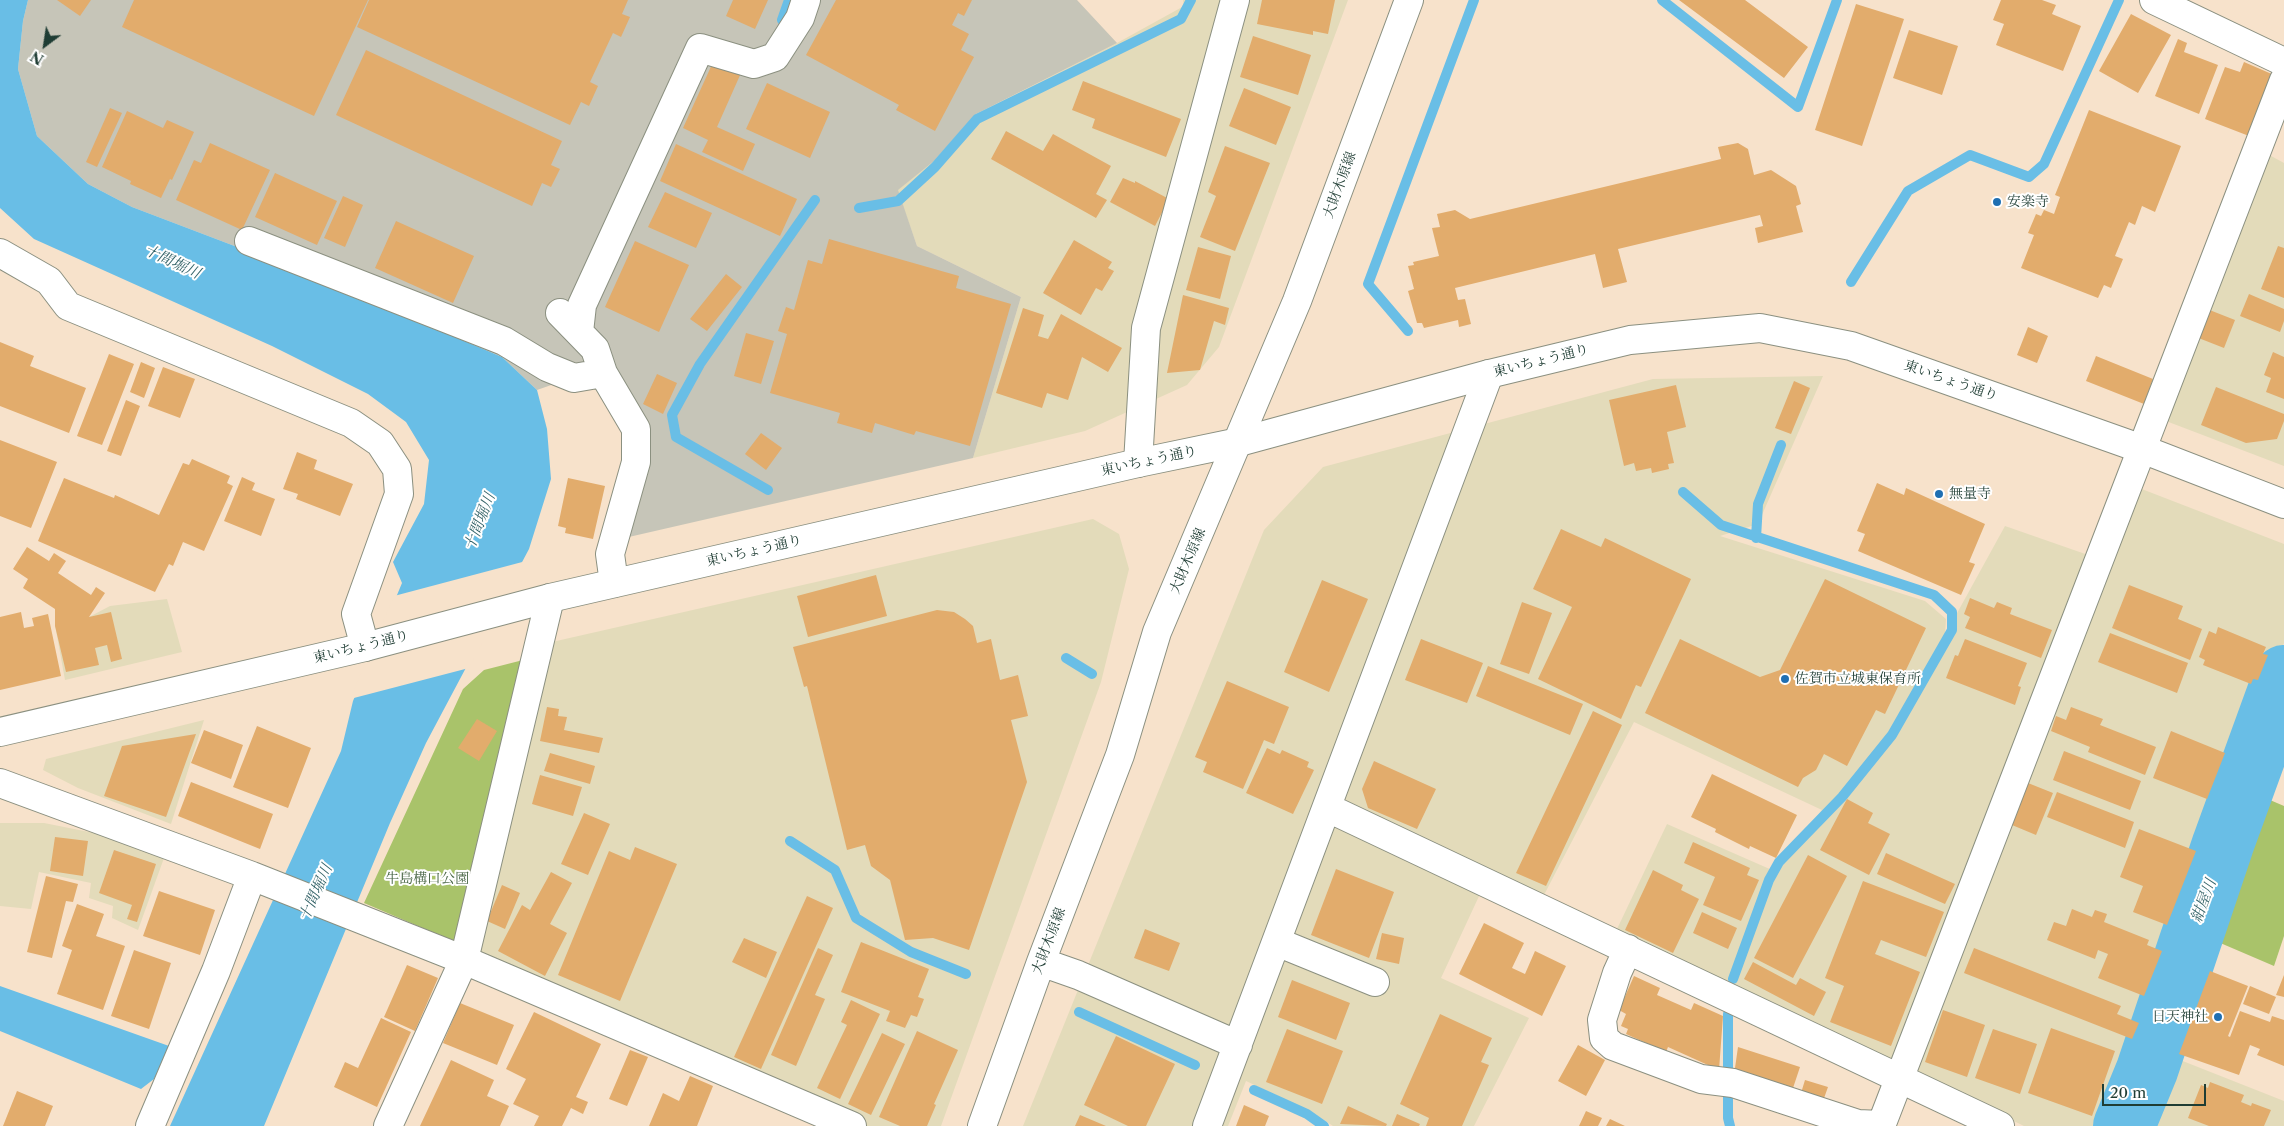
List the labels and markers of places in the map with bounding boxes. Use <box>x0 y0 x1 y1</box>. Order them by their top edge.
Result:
place label: 安楽寺 <box>2007 194 2049 210</box>
marker: 安楽寺 <box>1991 196 2003 208</box>
place label: 無量寺 <box>1949 486 1991 502</box>
marker: 無量寺 <box>1933 488 1945 500</box>
place label: 佐賀市立城東保育所 <box>1795 671 1921 687</box>
marker: 佐賀市立城東保育所 <box>1779 673 1791 685</box>
place label: 日天神社 <box>2152 1009 2208 1025</box>
marker: 日天神社 <box>2212 1011 2224 1023</box>

